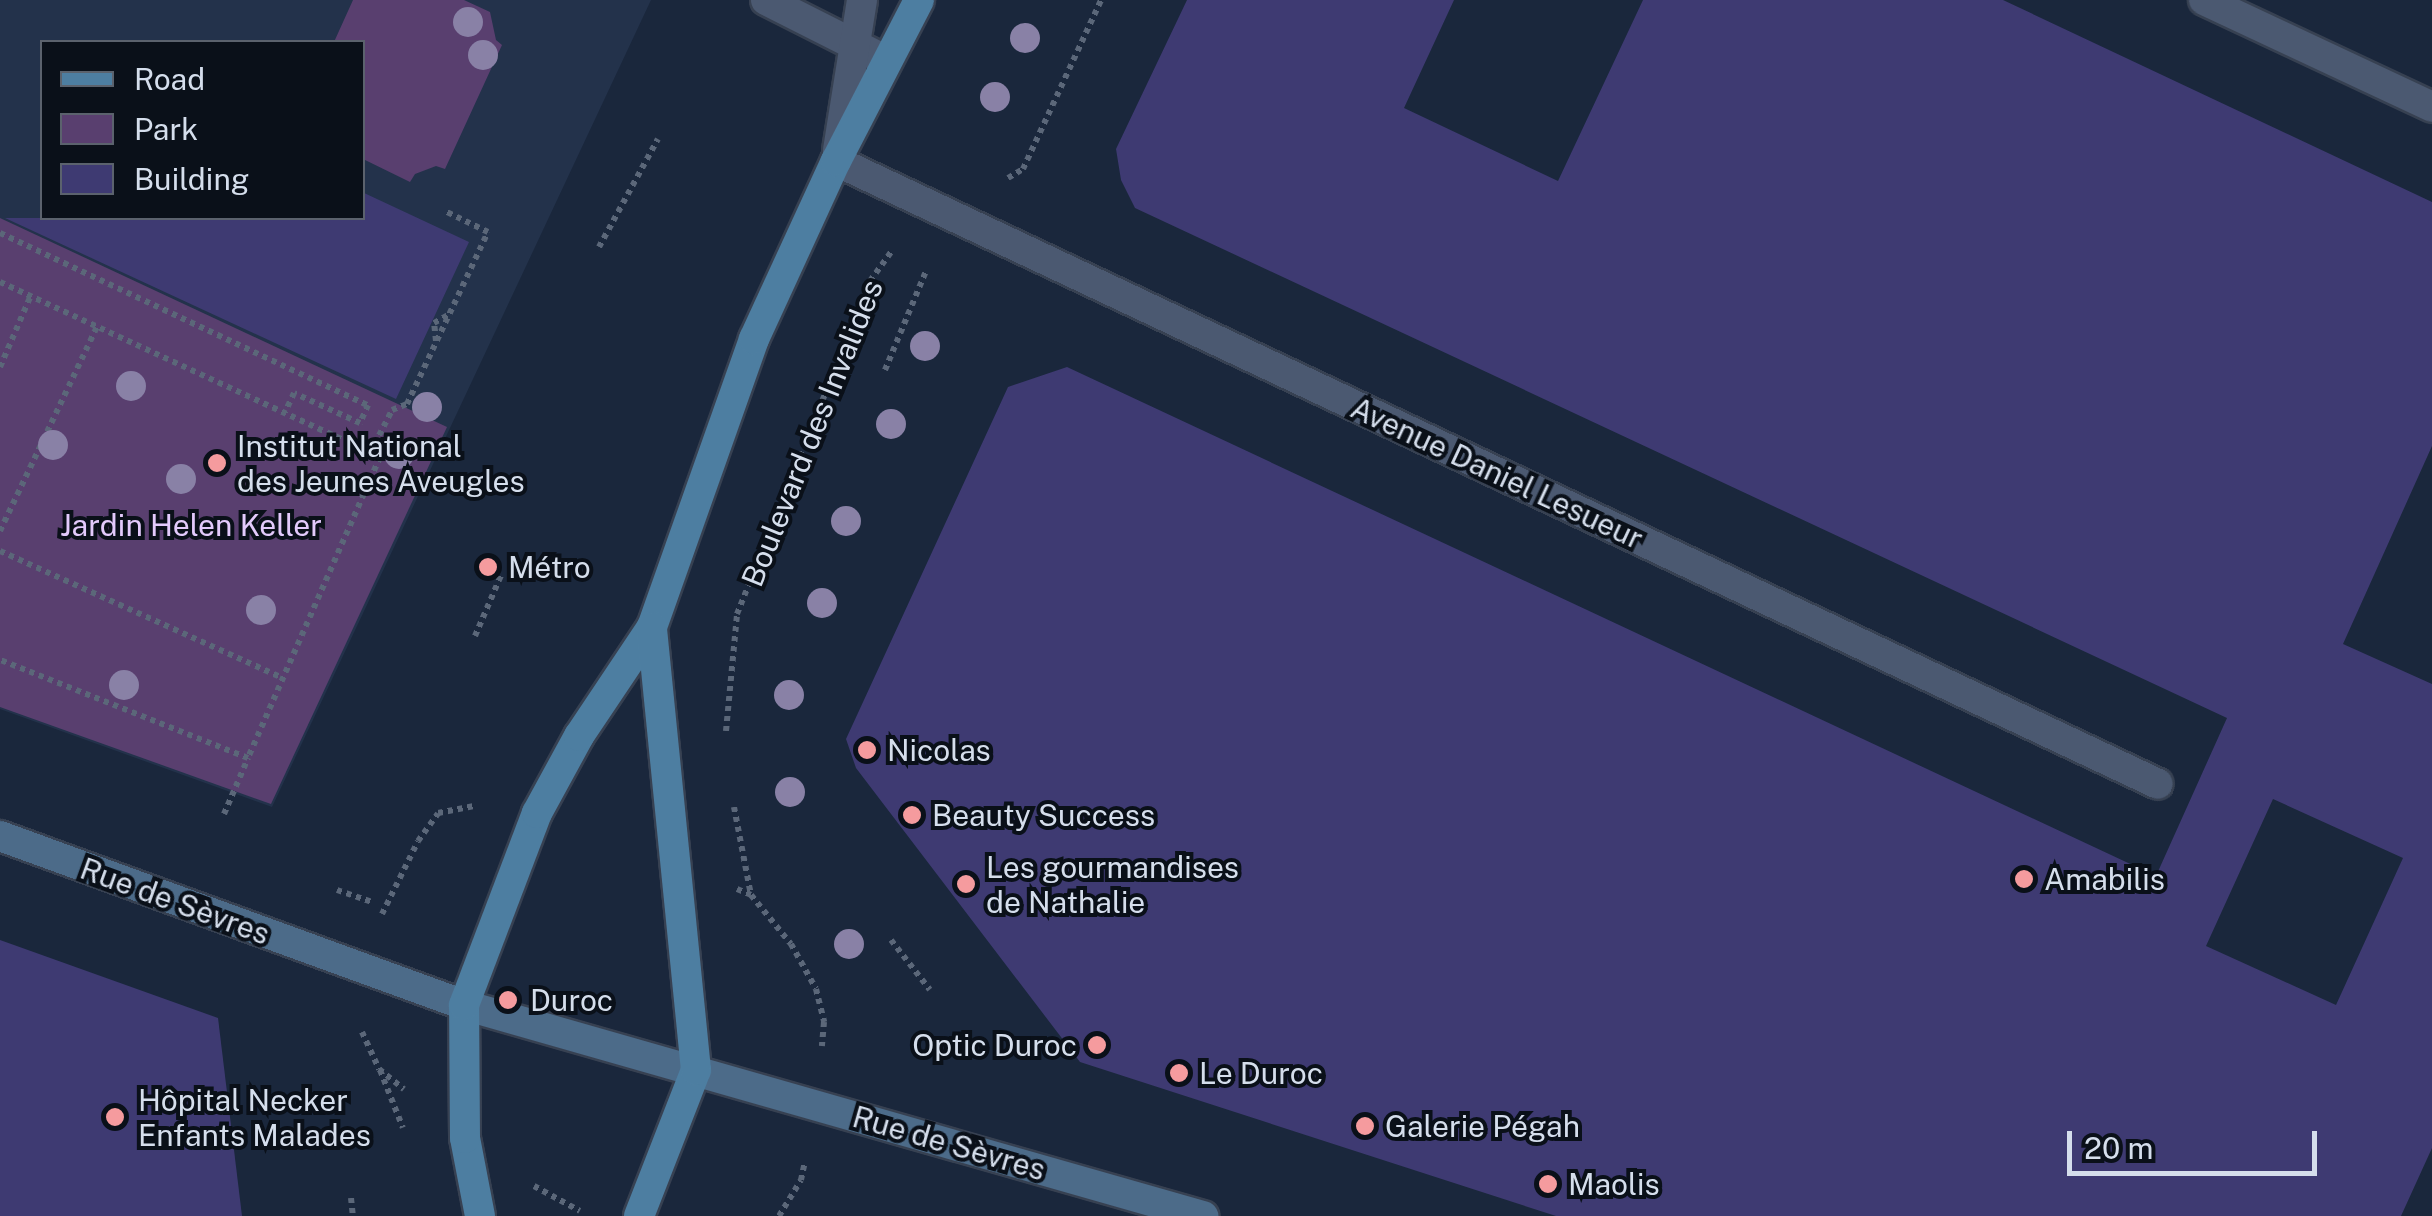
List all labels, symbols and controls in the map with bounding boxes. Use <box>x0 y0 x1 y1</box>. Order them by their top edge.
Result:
legend <box>40 40 365 220</box>
text: Road <box>134 61 205 97</box>
text: Park <box>134 111 198 147</box>
text: Building <box>134 161 249 197</box>
street label: Boulevard des Invalides <box>734 274 890 592</box>
street label: Avenue Daniel Lesueur <box>1345 389 1649 557</box>
place label: Institut National des Jeunes Aveugles <box>237 428 525 498</box>
marker: Institut National des Jeunes Aveugles <box>206 452 228 474</box>
park label: Jardin Helen Keller <box>60 507 322 543</box>
place label: Métro <box>508 549 591 585</box>
marker: Métro <box>477 556 499 578</box>
place label: Nicolas <box>887 732 991 768</box>
marker: Nicolas <box>856 739 878 761</box>
place label: Beauty Success <box>932 797 1155 833</box>
marker: Beauty Success <box>901 804 923 826</box>
place label: Les gourmandises de Nathalie <box>986 849 1239 920</box>
street label: Rue de Sèvres <box>75 850 275 952</box>
place label: Amabilis <box>2044 861 2165 897</box>
marker: Amabilis <box>2013 868 2035 890</box>
marker: Les gourmandises de Nathalie <box>955 873 977 895</box>
place label: Duroc <box>530 982 613 1018</box>
marker: Duroc <box>495 987 521 1013</box>
place label: Optic Duroc <box>912 1027 1077 1063</box>
marker: Optic Duroc <box>1086 1034 1108 1056</box>
place label: Le Duroc <box>1199 1055 1323 1091</box>
marker: Le Duroc <box>1168 1062 1190 1084</box>
place label: Hôpital Necker Enfants Malades <box>138 1082 371 1152</box>
street label: Rue de Sèvres <box>848 1098 1050 1188</box>
marker: Hôpital Necker Enfants Malades <box>102 1104 128 1130</box>
place label: Galerie Pégah <box>1385 1108 1580 1144</box>
scale bar <box>2072 1111 2322 1173</box>
marker: Galerie Pégah <box>1354 1115 1376 1137</box>
text: 20 m <box>2084 1130 2153 1166</box>
place label: Maolis <box>1568 1166 1660 1202</box>
marker: Maolis <box>1537 1173 1559 1195</box>

